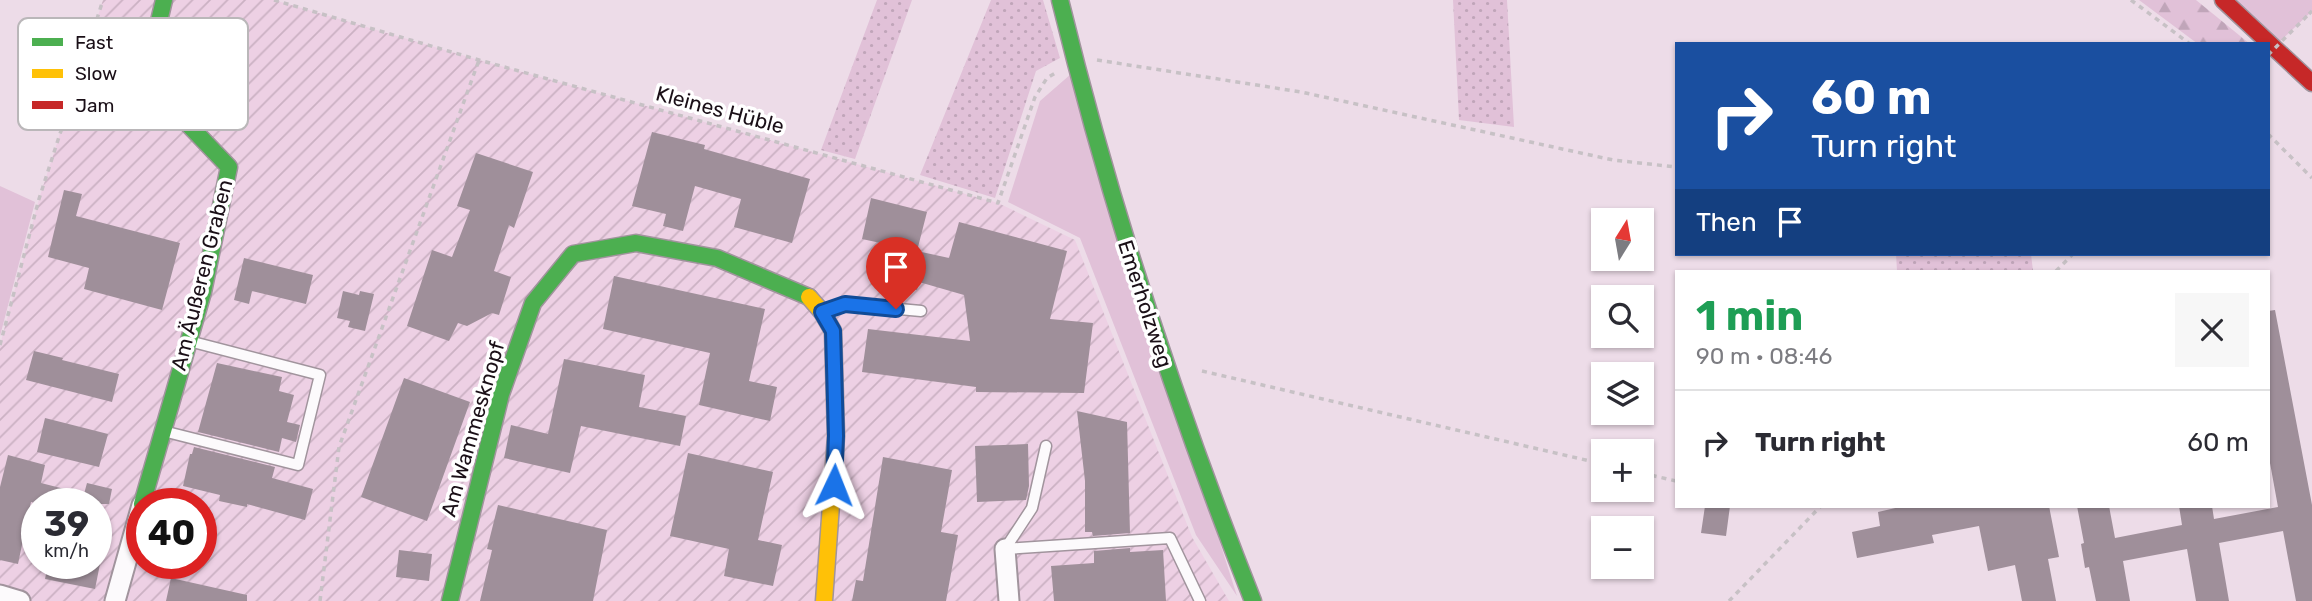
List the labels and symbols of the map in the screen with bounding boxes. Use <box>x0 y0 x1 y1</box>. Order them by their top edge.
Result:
legend <box>18 18 248 130</box>
text: Fast <box>75 31 114 54</box>
text: Slow <box>75 62 117 85</box>
street label: Kleines Hüble <box>653 80 787 139</box>
text: Jam <box>75 94 114 117</box>
street label: Am Äußeren Graben <box>166 177 237 373</box>
north arrow <box>1591 208 1654 271</box>
pin <box>866 237 926 309</box>
street label: Emerholzweg <box>1113 237 1178 371</box>
street label: Am Wammesknopf <box>436 338 510 519</box>
position arrow <box>797 448 871 522</box>
speed limit sign: 40 <box>126 488 217 579</box>

